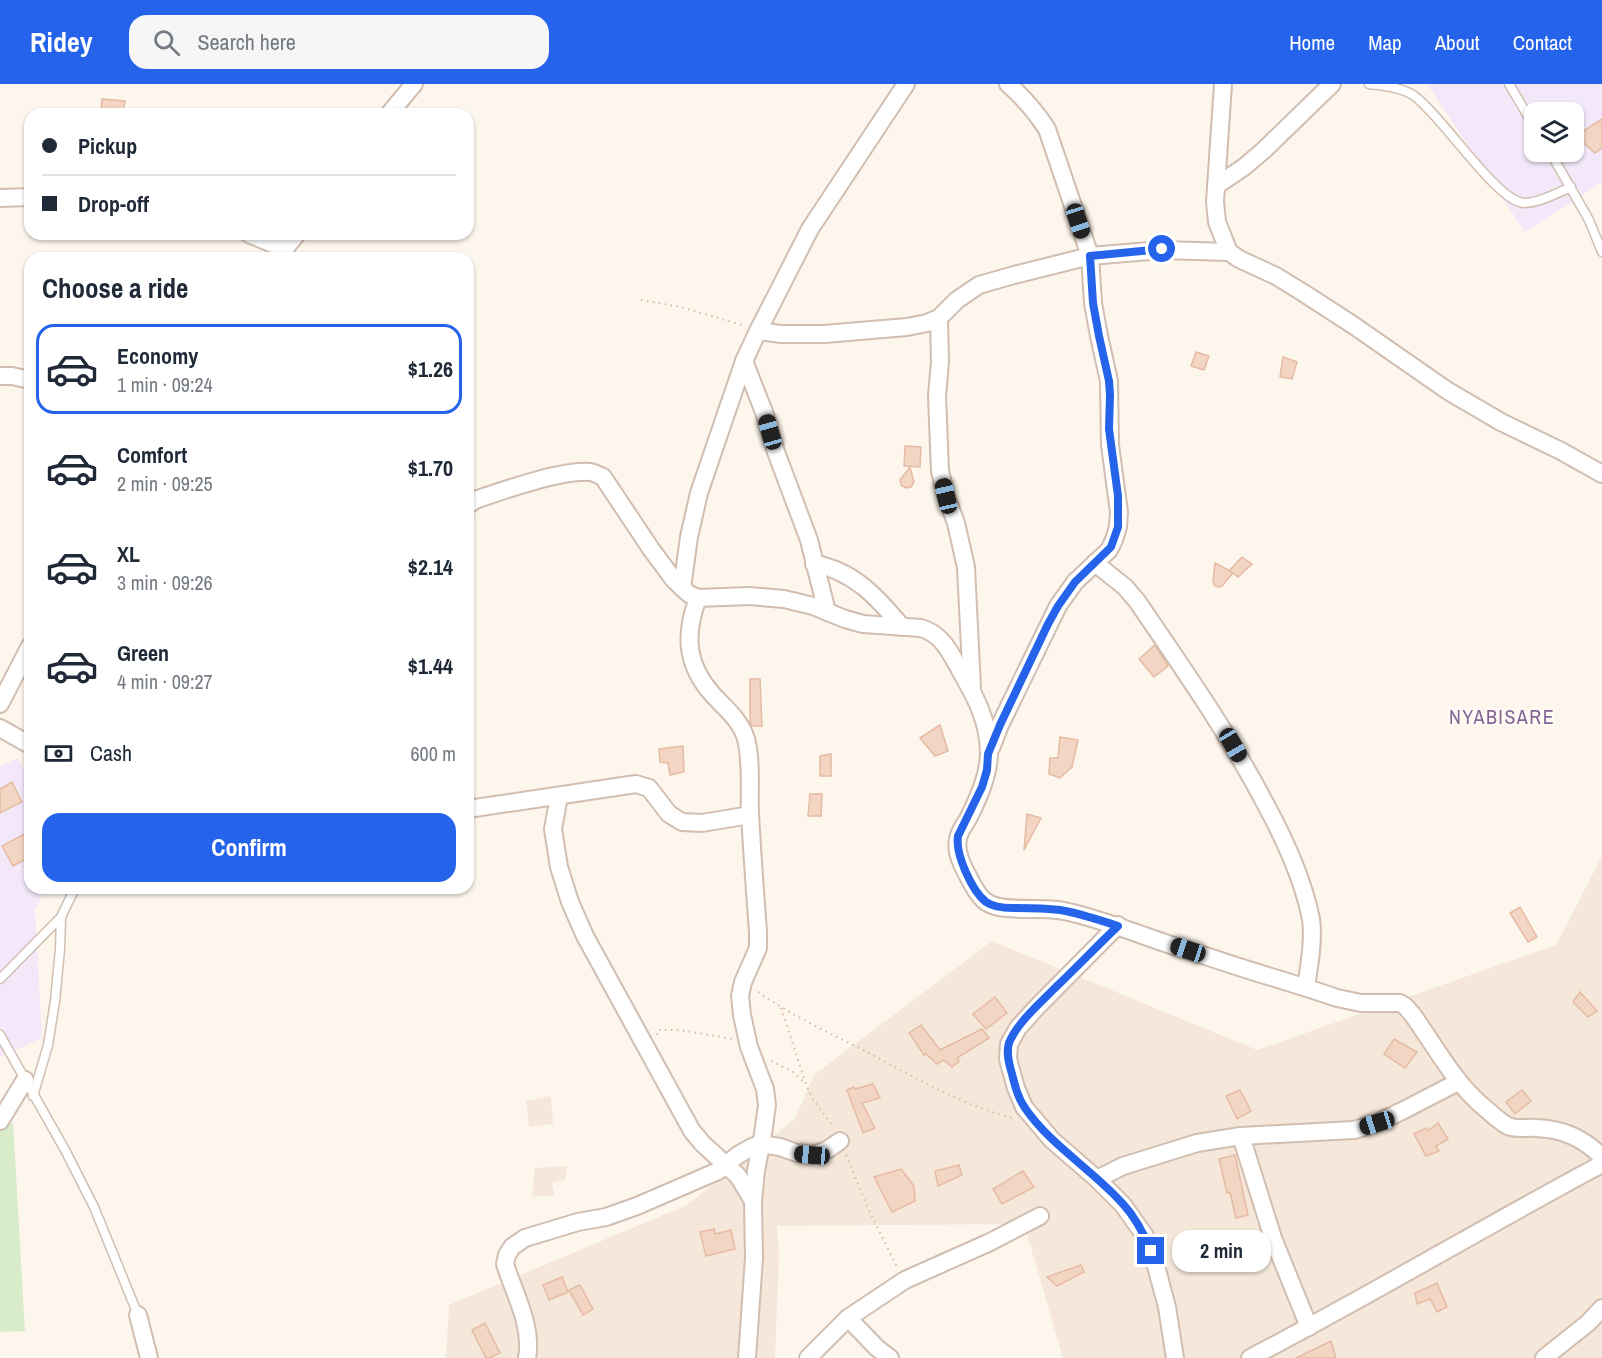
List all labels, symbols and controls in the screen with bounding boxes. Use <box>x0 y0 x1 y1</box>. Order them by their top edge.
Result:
search box <box>129 15 549 69</box>
text: Ridey <box>30 23 93 61</box>
icon: search <box>150 26 183 59</box>
text: Search here <box>198 27 296 57</box>
text: Home <box>1289 28 1335 57</box>
text: Map <box>1368 28 1402 57</box>
text: About <box>1435 28 1480 57</box>
text: Contact <box>1513 28 1572 57</box>
map controls <box>1524 102 1584 162</box>
button: layers <box>1524 102 1584 162</box>
text: Pickup <box>78 131 137 161</box>
text: Drop-off <box>78 189 149 219</box>
car <box>1064 201 1092 241</box>
route start <box>1148 235 1175 262</box>
text: Choose a ride <box>42 270 188 306</box>
text: Economy <box>117 341 198 371</box>
icon: car <box>45 342 99 396</box>
text: $1.26 <box>408 354 453 384</box>
text: 1 min · 09:24 <box>117 371 213 398</box>
car <box>756 412 784 452</box>
text: Comfort <box>117 440 187 470</box>
icon: car <box>45 441 99 495</box>
text: $1.70 <box>408 453 453 483</box>
text: 2 min · 09:25 <box>117 470 213 497</box>
car <box>933 476 959 516</box>
text: XL <box>117 539 140 569</box>
icon: car <box>45 540 99 594</box>
text: $2.14 <box>408 552 453 582</box>
text: 3 min · 09:26 <box>117 569 213 596</box>
text: Green <box>117 638 169 668</box>
icon: car <box>45 639 99 693</box>
text: $1.44 <box>408 651 453 681</box>
text: 4 min · 09:27 <box>117 668 213 695</box>
district label: NYABISARE <box>1449 703 1555 730</box>
car <box>1216 725 1250 765</box>
icon: cash <box>42 737 75 770</box>
text: Cash <box>90 738 132 768</box>
text: 600 m <box>410 740 456 767</box>
button: Confirm <box>42 813 456 882</box>
car <box>1168 936 1208 964</box>
car <box>1357 1109 1397 1137</box>
car <box>793 1144 831 1166</box>
callout: 2 min <box>1172 1230 1271 1272</box>
route end <box>1137 1237 1164 1264</box>
text: 2 min <box>1200 1237 1243 1264</box>

